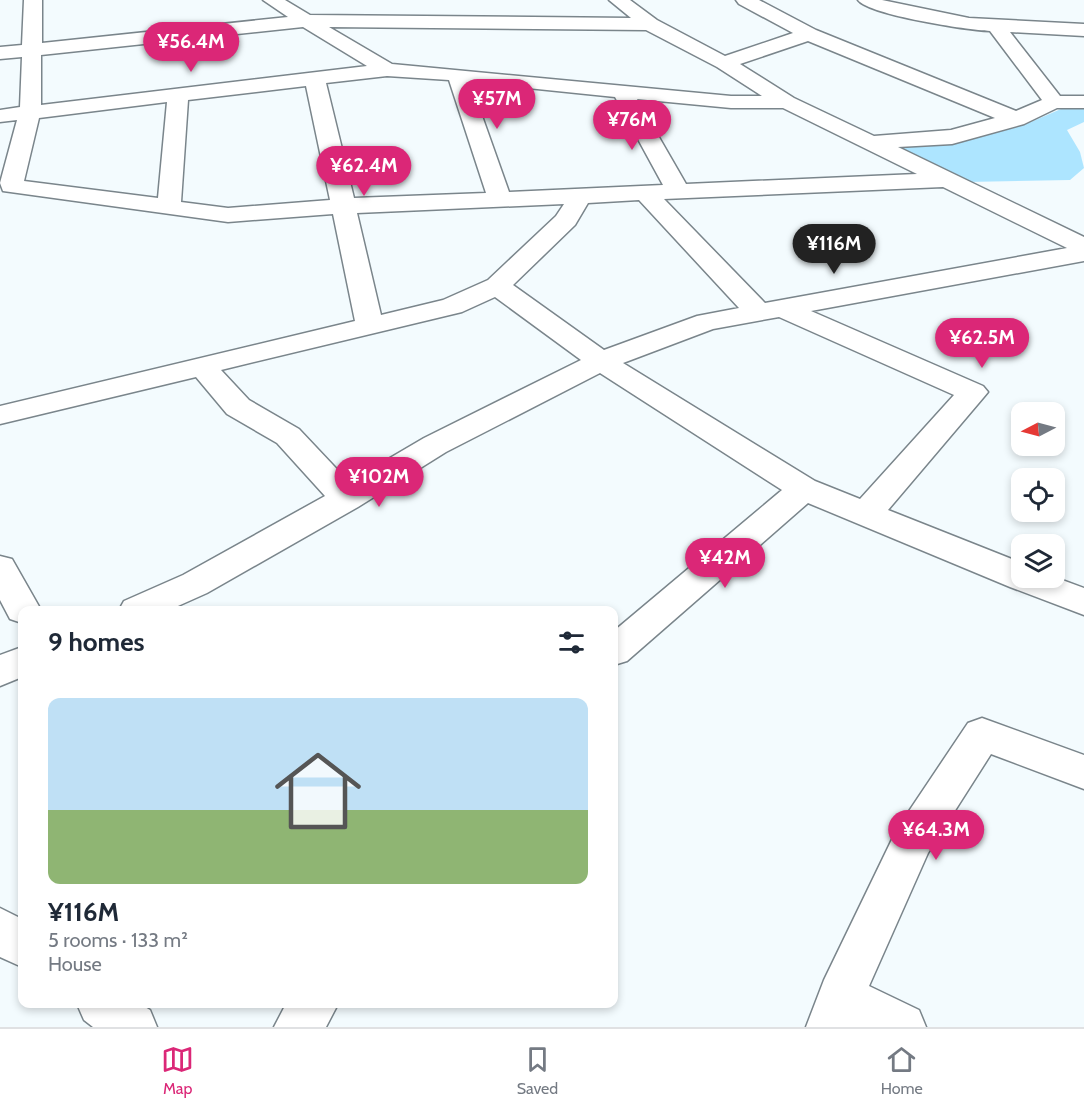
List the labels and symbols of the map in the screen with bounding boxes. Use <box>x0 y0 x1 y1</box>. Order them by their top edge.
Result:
pin: ¥56.4M <box>142 22 240 73</box>
pin: ¥57M <box>461 79 533 130</box>
pin: ¥76M <box>596 100 668 151</box>
pin: ¥62.4M <box>315 146 413 197</box>
pin: ¥116M <box>792 224 876 275</box>
pin: ¥62.5M <box>933 318 1031 369</box>
north arrow <box>1011 402 1065 456</box>
pin: ¥102M <box>337 457 421 508</box>
pin: ¥42M <box>689 538 761 589</box>
pin: ¥64.3M <box>887 810 985 861</box>

